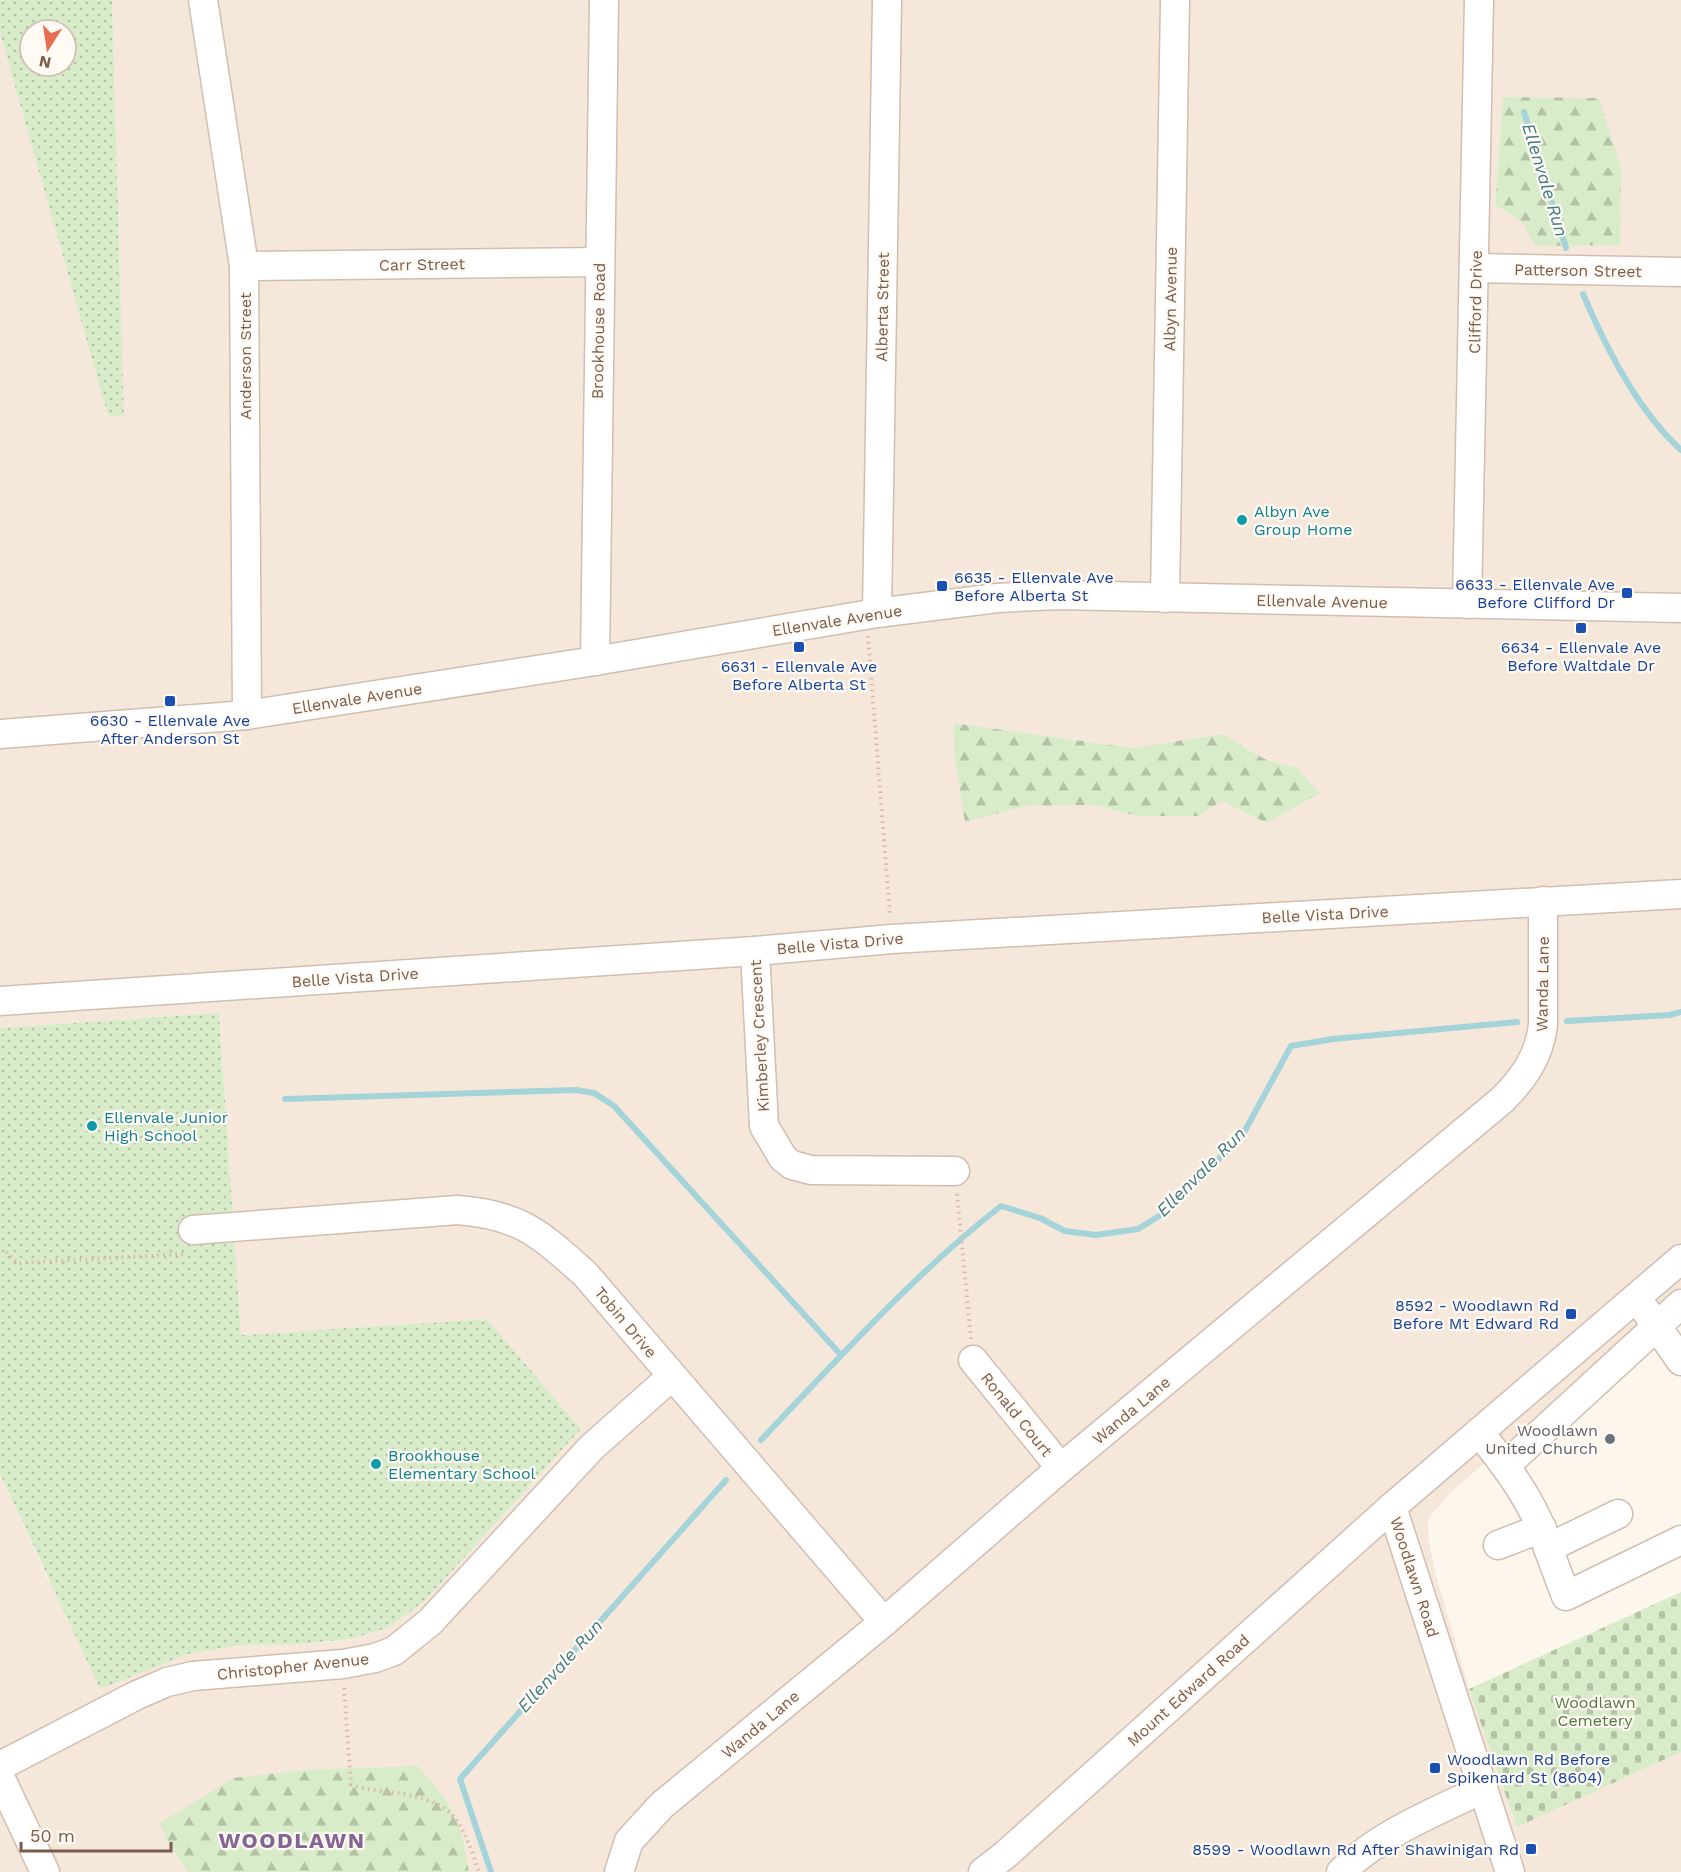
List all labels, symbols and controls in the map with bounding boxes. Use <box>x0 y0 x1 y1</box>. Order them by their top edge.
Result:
north arrow <box>18 18 78 78</box>
text: N <box>37 52 53 73</box>
water label: Ellenvale Run <box>1518 121 1573 239</box>
street label: Albyn Avenue <box>1160 246 1181 352</box>
street label: Clifford Drive <box>1465 250 1486 354</box>
street label: Alberta Street <box>872 252 893 362</box>
street label: Carr Street <box>379 254 466 275</box>
street label: Patterson Street <box>1514 260 1642 281</box>
street label: Brookhouse Road <box>588 263 609 399</box>
street label: Anderson Street <box>236 292 255 420</box>
place label: Albyn Ave Group Home <box>1254 502 1353 539</box>
marker: Albyn Ave Group Home <box>1235 513 1249 527</box>
place label: 6635 - Ellenvale Ave Before Alberta St <box>954 568 1114 605</box>
place label: 6633 - Ellenvale Ave Before Clifford Dr <box>1455 575 1615 612</box>
marker: 6635 - Ellenvale Ave Before Alberta St <box>935 579 949 593</box>
marker: 6633 - Ellenvale Ave Before Clifford Dr <box>1620 586 1634 600</box>
street label: Ellenvale Avenue <box>1256 591 1388 612</box>
street label: Ellenvale Avenue <box>771 601 904 640</box>
marker: 6634 - Ellenvale Ave Before Waltdale Dr <box>1574 621 1588 635</box>
place label: 6634 - Ellenvale Ave Before Waltdale Dr <box>1501 638 1661 675</box>
marker: 6631 - Ellenvale Ave Before Alberta St <box>792 640 806 654</box>
place label: 6631 - Ellenvale Ave Before Alberta St <box>721 657 877 694</box>
street label: Ellenvale Avenue <box>291 679 424 718</box>
marker: 6630 - Ellenvale Ave After Anderson St <box>163 694 177 708</box>
place label: 6630 - Ellenvale Ave After Anderson St <box>90 711 250 748</box>
street label: Belle Vista Drive <box>1261 902 1389 927</box>
street label: Belle Vista Drive <box>776 928 904 959</box>
street label: Wanda Lane <box>1532 936 1553 1032</box>
street label: Kimberley Crescent <box>746 959 773 1113</box>
street label: Belle Vista Drive <box>291 964 419 991</box>
place label: Ellenvale Junior High School <box>104 1108 229 1145</box>
marker: Ellenvale Junior High School <box>85 1119 99 1133</box>
water label: Ellenvale Run <box>1152 1123 1250 1221</box>
street label: Tobin Drive <box>590 1283 661 1362</box>
place label: 8592 - Woodlawn Rd Before Mt Edward Rd <box>1393 1296 1559 1333</box>
marker: 8592 - Woodlawn Rd Before Mt Edward Rd <box>1564 1307 1578 1321</box>
street label: Ronald Court <box>977 1369 1056 1460</box>
street label: Wanda Lane <box>1089 1372 1174 1448</box>
place label: Woodlawn United Church <box>1485 1421 1598 1458</box>
marker: Woodlawn United Church <box>1603 1432 1617 1446</box>
place label: Brookhouse Elementary School <box>388 1446 536 1483</box>
marker: Brookhouse Elementary School <box>369 1457 383 1471</box>
street label: Woodlawn Road <box>1386 1514 1443 1640</box>
water label: Ellenvale Run <box>513 1615 607 1716</box>
street label: Mount Edward Road <box>1123 1630 1253 1750</box>
street label: Christopher Avenue <box>216 1649 370 1684</box>
street label: Wanda Lane <box>718 1686 803 1762</box>
park label: Woodlawn Cemetery <box>1554 1693 1636 1730</box>
place label: Woodlawn Rd Before Spikenard St (8604) <box>1447 1750 1610 1787</box>
marker: Woodlawn Rd Before Spikenard St (8604) <box>1428 1761 1442 1775</box>
scale bar <box>21 1815 171 1853</box>
text: 50 m <box>30 1825 75 1846</box>
district label: WOODLAWN <box>219 1828 365 1853</box>
place label: 8599 - Woodlawn Rd After Shawinigan Rd <box>1192 1840 1519 1859</box>
marker: 8599 - Woodlawn Rd After Shawinigan Rd <box>1524 1842 1538 1856</box>

